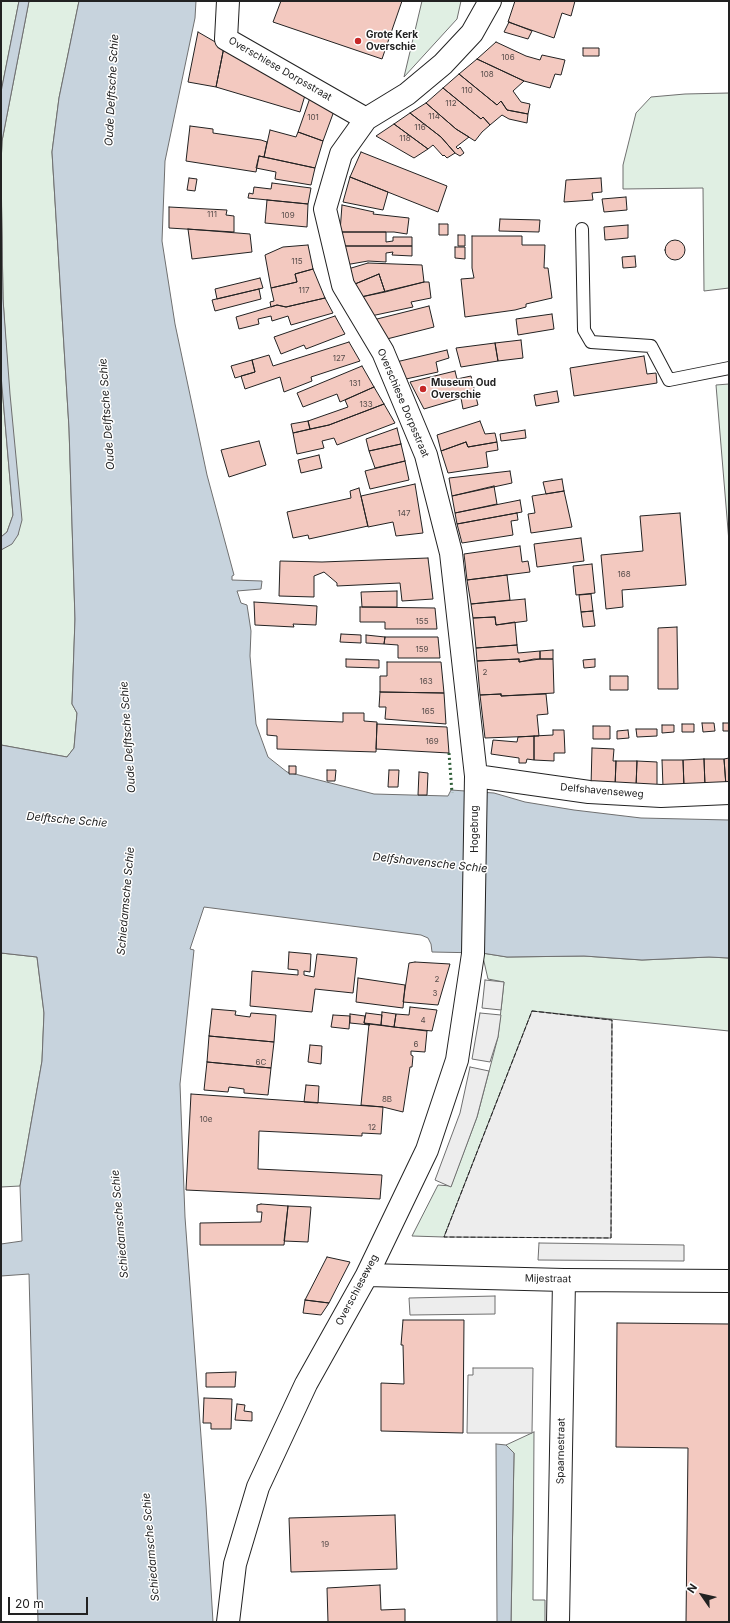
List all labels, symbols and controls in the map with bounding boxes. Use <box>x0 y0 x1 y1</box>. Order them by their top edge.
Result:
place label: Grote Kerk Overschie <box>366 29 418 52</box>
water label: Oude Delftsche Schie <box>102 34 122 146</box>
street label: Overschiese Dorpsstraat <box>226 35 334 103</box>
marker: Grote Kerk Overschie <box>353 36 363 46</box>
house number: 106 <box>501 53 515 63</box>
house number: 108 <box>480 70 494 80</box>
house number: 110 <box>461 86 473 96</box>
house number: 112 <box>445 99 457 109</box>
house number: 114 <box>428 112 440 122</box>
house number: 101 <box>307 113 319 123</box>
house number: 116 <box>414 123 426 133</box>
house number: 118 <box>399 134 411 144</box>
house number: 111 <box>207 210 217 220</box>
house number: 109 <box>281 211 295 221</box>
house number: 115 <box>291 257 303 267</box>
house number: 117 <box>298 286 310 296</box>
street label: Overschiese Dorpsstraat <box>375 347 431 459</box>
house number: 127 <box>333 354 345 364</box>
water label: Oude Delftsche Schie <box>97 358 117 470</box>
place label: Museum Oud Overschie <box>431 377 496 400</box>
house number: 131 <box>349 379 361 389</box>
marker: Museum Oud Overschie <box>418 384 428 394</box>
house number: 133 <box>359 400 373 410</box>
house number: 147 <box>398 509 410 519</box>
house number: 168 <box>617 570 631 580</box>
house number: 155 <box>416 617 428 627</box>
house number: 159 <box>415 645 429 655</box>
house number: 2 <box>483 668 487 678</box>
house number: 163 <box>419 677 433 687</box>
water label: Oude Delftsche Schie <box>118 681 138 793</box>
house number: 165 <box>421 707 435 717</box>
house number: 169 <box>425 737 439 747</box>
street label: Delfshavenseweg <box>560 781 644 801</box>
street label: Hogebrug <box>469 805 481 853</box>
water label: Delftsche Schie <box>26 810 108 830</box>
water label: Schiedamsche Schie <box>115 846 137 956</box>
water label: Delfshavensche Schie <box>372 850 488 876</box>
house number: 2 <box>435 975 439 985</box>
house number: 3 <box>433 989 437 999</box>
house number: 4 <box>420 1016 426 1026</box>
house number: 6 <box>414 1040 418 1050</box>
house number: 6C <box>256 1058 266 1068</box>
house number: 8B <box>382 1095 392 1105</box>
house number: 10e <box>200 1115 212 1125</box>
house number: 12 <box>368 1123 376 1133</box>
water label: Schiedamsche Schie <box>109 1169 131 1279</box>
street label: Overschieseweg <box>333 1252 381 1328</box>
street label: Mijestraat <box>525 1273 571 1285</box>
street label: Spaarnestraat <box>554 1418 568 1484</box>
water label: Schiedamsche Schie <box>140 1492 162 1602</box>
house number: 19 <box>321 1540 329 1550</box>
north arrow <box>682 1575 722 1615</box>
text: N <box>684 1581 700 1596</box>
scale bar <box>10 1589 90 1615</box>
text: 20 m <box>15 1596 44 1611</box>

